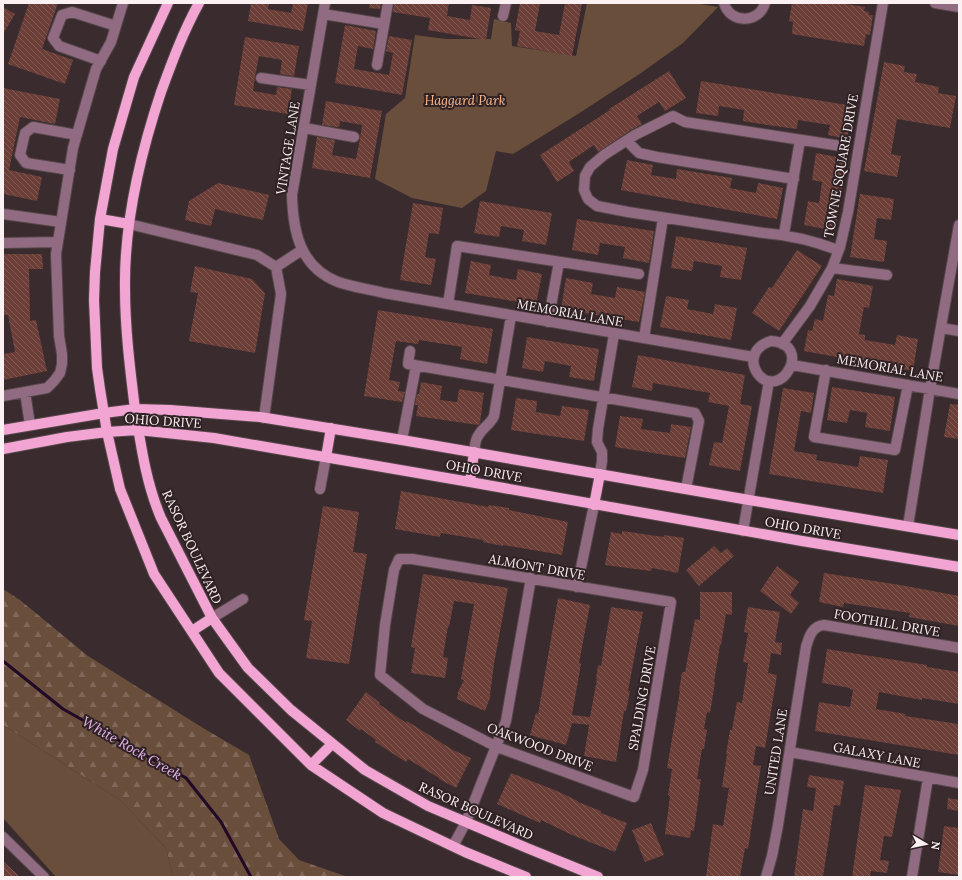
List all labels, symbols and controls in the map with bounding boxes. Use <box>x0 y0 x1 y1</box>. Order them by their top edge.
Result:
park label: Haggard Park <box>424 92 506 109</box>
street label: TOWNE SQUARE DRIVE <box>820 92 862 240</box>
street label: VINTAGE LANE <box>272 100 304 197</box>
street label: MEMORIAL LANE <box>516 295 624 331</box>
street label: MEMORIAL LANE <box>836 350 944 386</box>
street label: OHIO DRIVE <box>124 410 202 432</box>
street label: OHIO DRIVE <box>445 456 523 486</box>
street label: RASOR BOULEVARD <box>158 487 226 607</box>
street label: OHIO DRIVE <box>764 513 842 543</box>
street label: ALMONT DRIVE <box>486 550 587 584</box>
street label: FOOTHILL DRIVE <box>833 605 941 641</box>
street label: SPALDING DRIVE <box>624 644 660 752</box>
street label: UNITED LANE <box>761 707 791 797</box>
water label: White Rock Creek <box>79 712 185 784</box>
street label: OAKWOOD DRIVE <box>485 719 595 775</box>
street label: GALAXY LANE <box>832 738 922 772</box>
street label: RASOR BOULEVARD <box>416 778 536 844</box>
north arrow <box>906 824 946 864</box>
text: N <box>928 840 943 851</box>

